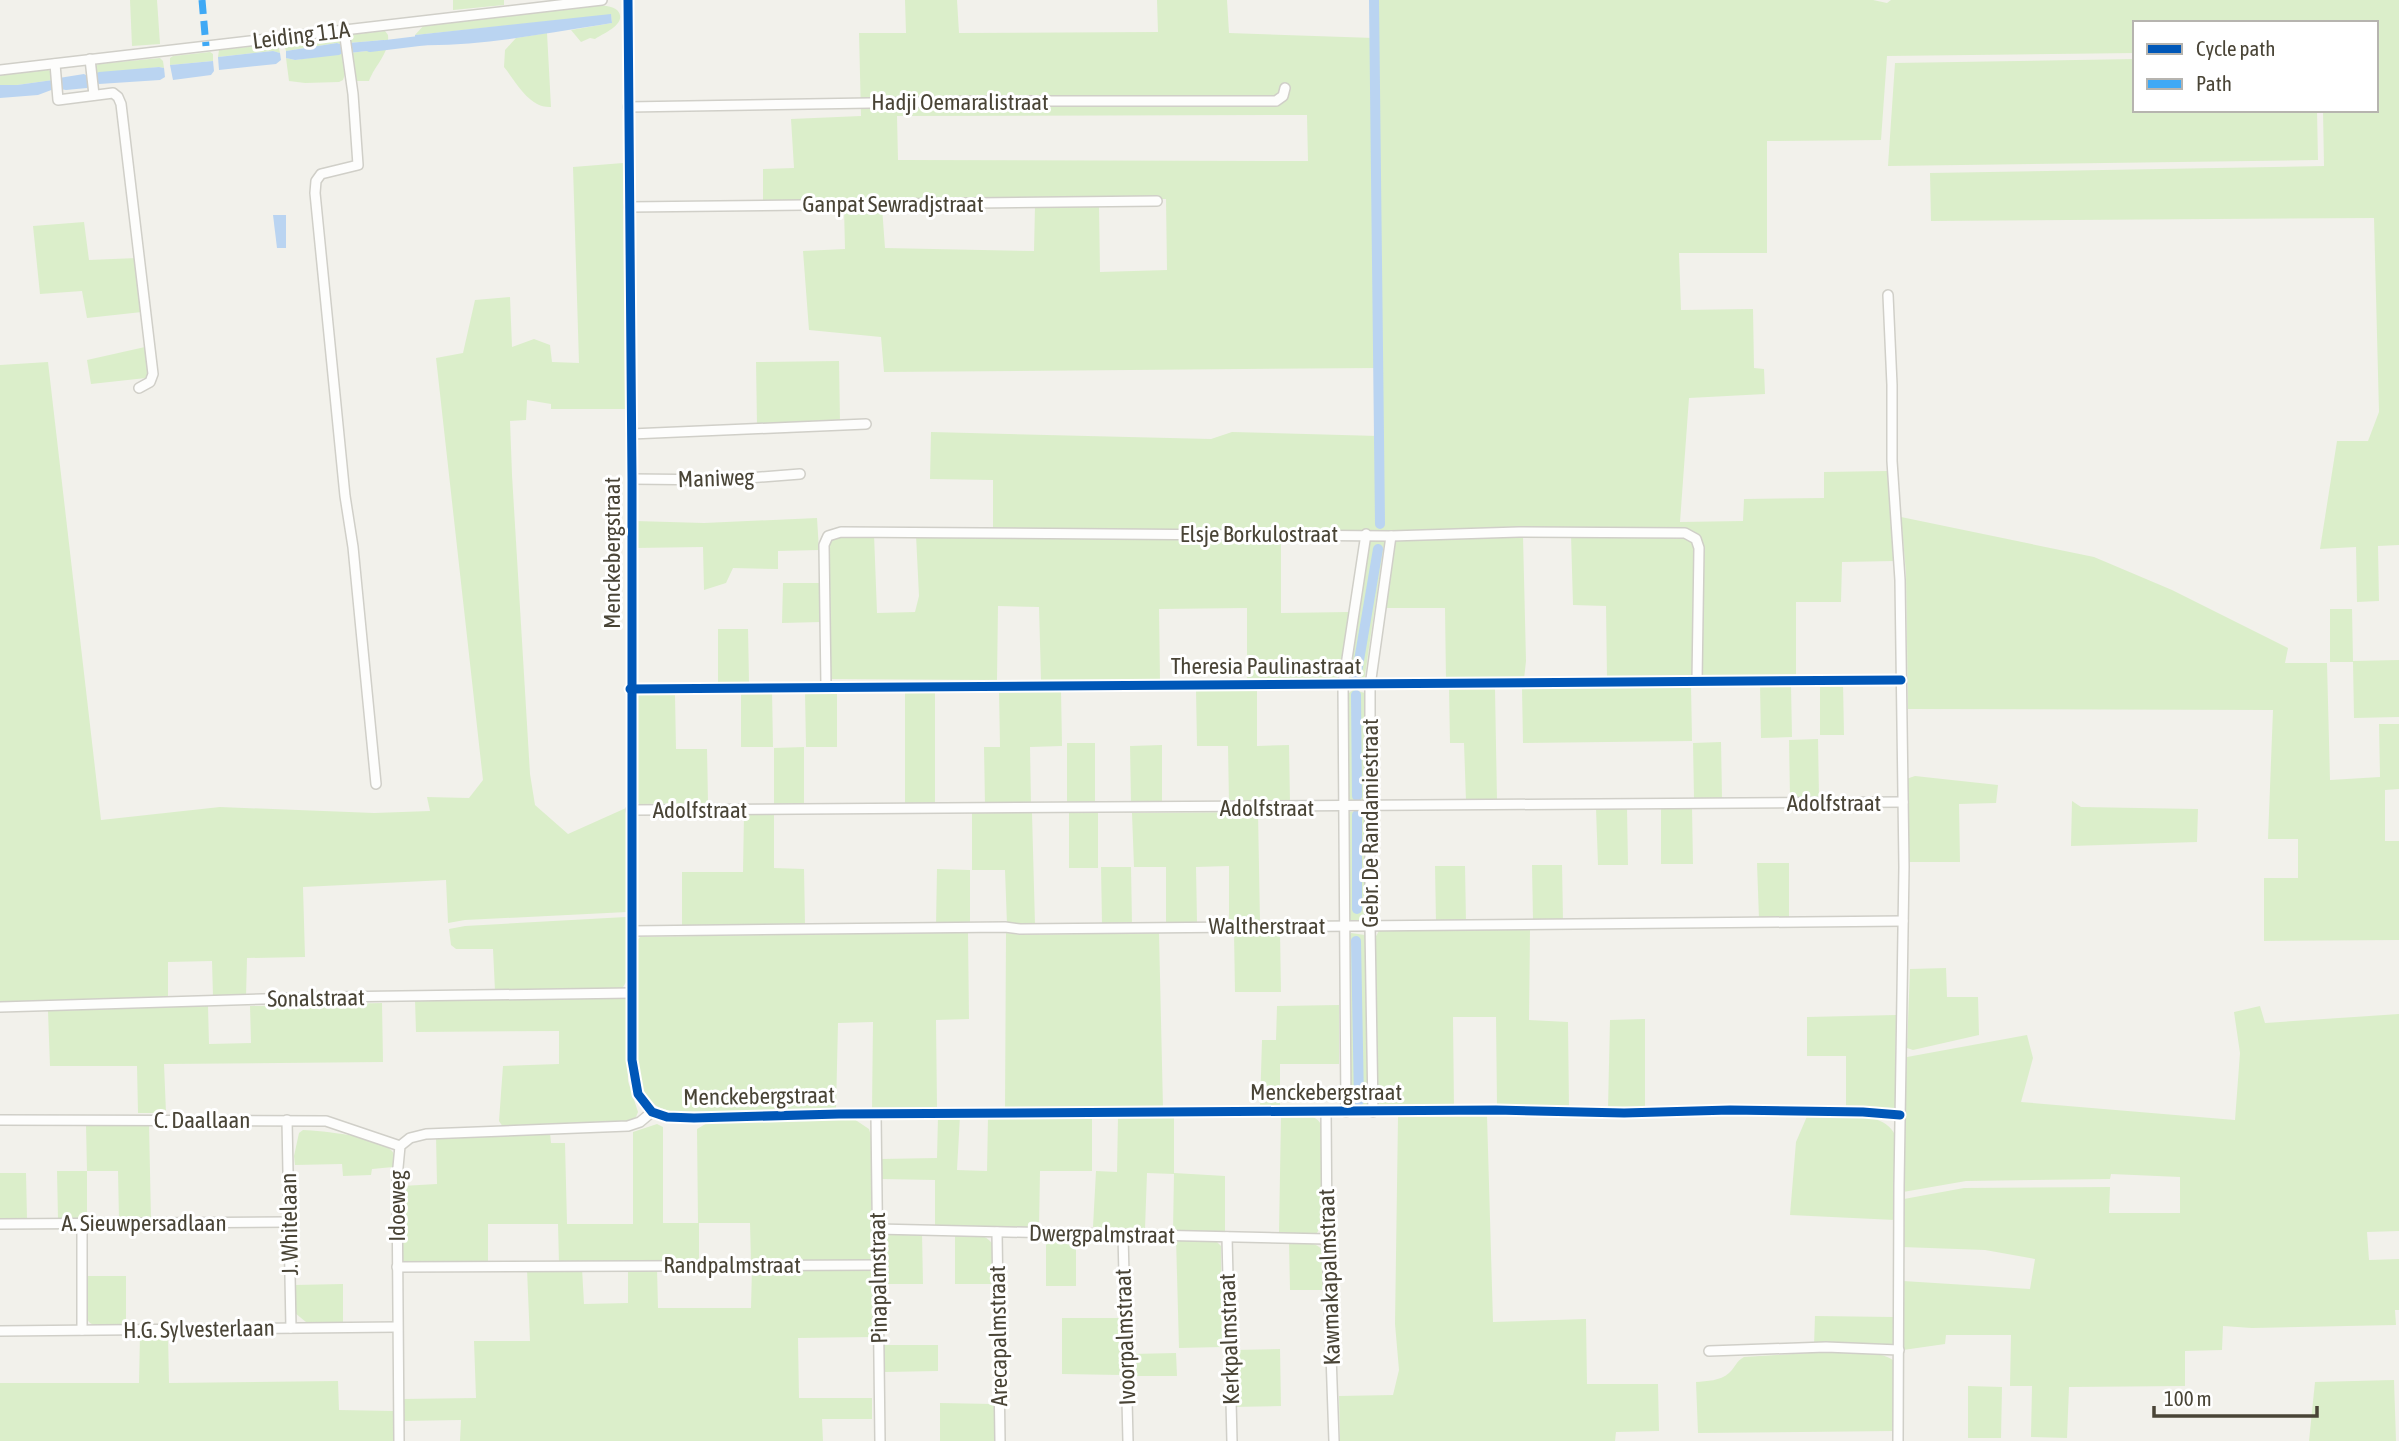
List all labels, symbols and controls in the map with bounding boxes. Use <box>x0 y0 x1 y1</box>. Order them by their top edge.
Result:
street label: Leiding 11A <box>251 16 352 54</box>
legend <box>2133 21 2378 112</box>
text: Cycle path <box>2196 36 2275 60</box>
text: Path <box>2196 71 2232 95</box>
street label: Hadji Oemaralistraat <box>871 89 1049 115</box>
street label: Ganpat Sewradjstraat <box>802 191 984 217</box>
street label: Maniweg <box>677 464 755 492</box>
street label: Menckebergstraat <box>599 477 625 629</box>
street label: Elsje Borkulostraat <box>1180 521 1338 547</box>
street label: Theresia Paulinastraat <box>1171 653 1361 679</box>
street label: Gebr. De Randamiestraat <box>1357 718 1383 928</box>
street label: Adolfstraat <box>1787 790 1881 816</box>
street label: Adolfstraat <box>1220 795 1314 821</box>
street label: Adolfstraat <box>653 797 747 823</box>
street label: Waltherstraat <box>1209 913 1325 939</box>
street label: Sonalstraat <box>267 984 365 1012</box>
street label: Menckebergstraat <box>1250 1079 1402 1105</box>
street label: Menckebergstraat <box>683 1082 835 1110</box>
street label: C. Daallaan <box>154 1107 250 1133</box>
street label: Idoeweg <box>384 1170 410 1242</box>
street label: J. Whitelaan <box>275 1172 303 1276</box>
street label: Kawmakapalmstraat <box>1313 1188 1345 1366</box>
street label: A. Sieuwpersadlaan <box>61 1210 227 1236</box>
street label: Pinapalmstraat <box>864 1212 892 1344</box>
street label: Dwergpalmstraat <box>1029 1220 1175 1248</box>
street label: Randpalmstraat <box>663 1252 801 1278</box>
street label: Arecapalmstraat <box>984 1265 1012 1407</box>
street label: Ivoorpalmstraat <box>1110 1268 1140 1406</box>
street label: Kerkpalmstraat <box>1214 1273 1244 1405</box>
street label: H.G. Sylvesterlaan <box>123 1315 275 1343</box>
scale bar <box>2154 1374 2317 1418</box>
text: 100 m <box>2164 1386 2212 1410</box>

